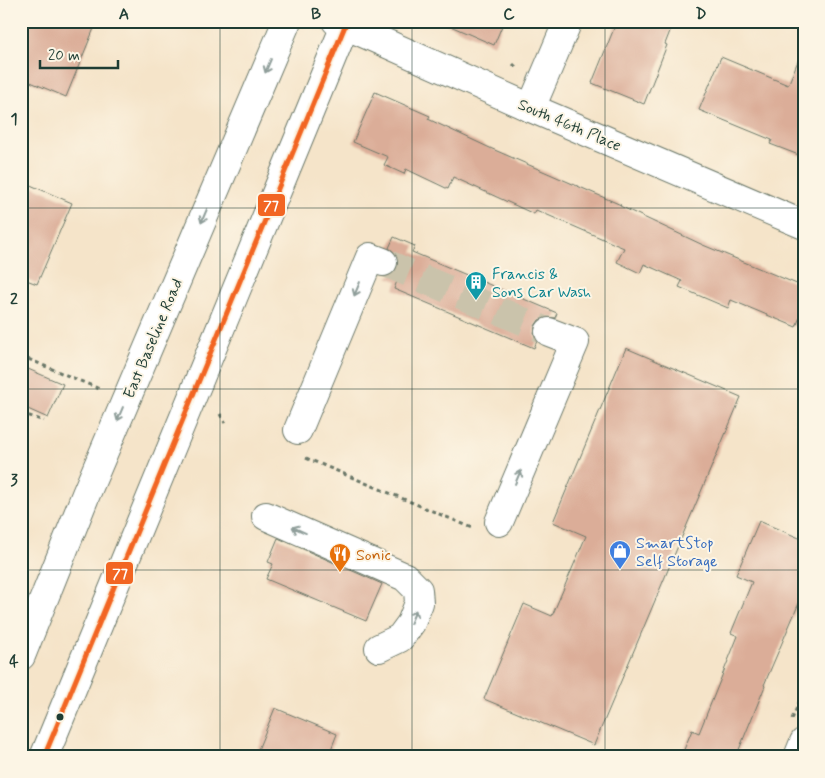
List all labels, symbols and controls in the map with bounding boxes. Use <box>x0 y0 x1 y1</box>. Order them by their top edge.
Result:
text: A <box>119 4 129 25</box>
text: B <box>311 4 321 25</box>
text: C <box>503 4 515 25</box>
text: D <box>695 4 707 25</box>
scale bar <box>40 38 118 70</box>
text: 20 m <box>48 46 80 66</box>
one-way arrow <box>262 58 272 73</box>
street label: South 46th Place <box>515 94 624 157</box>
text: 1 <box>10 109 18 130</box>
line badge: 77 <box>257 193 286 217</box>
text: 77 <box>263 197 279 215</box>
one-way arrow <box>199 208 209 223</box>
place label: Francis & Sons Car Wash <box>492 264 591 303</box>
building icon: Francis & Sons Car Wash <box>464 270 488 301</box>
street label: East Baseline Road <box>119 275 188 402</box>
one-way arrow <box>352 281 361 296</box>
text: 2 <box>10 289 18 310</box>
one-way arrow <box>115 406 124 421</box>
text: 3 <box>10 470 18 491</box>
one-way arrow <box>514 470 523 485</box>
one-way arrow <box>292 525 307 535</box>
place label: SmartStop Self Storage <box>636 533 718 572</box>
shop icon: SmartStop Self Storage <box>608 539 632 570</box>
restaurant icon: Sonic <box>328 542 352 573</box>
place label: Sonic <box>356 545 391 566</box>
line badge: 77 <box>105 561 134 585</box>
text: 77 <box>112 565 128 583</box>
one-way arrow <box>409 610 419 625</box>
text: 4 <box>9 651 19 672</box>
unlabelled marker <box>55 712 65 722</box>

